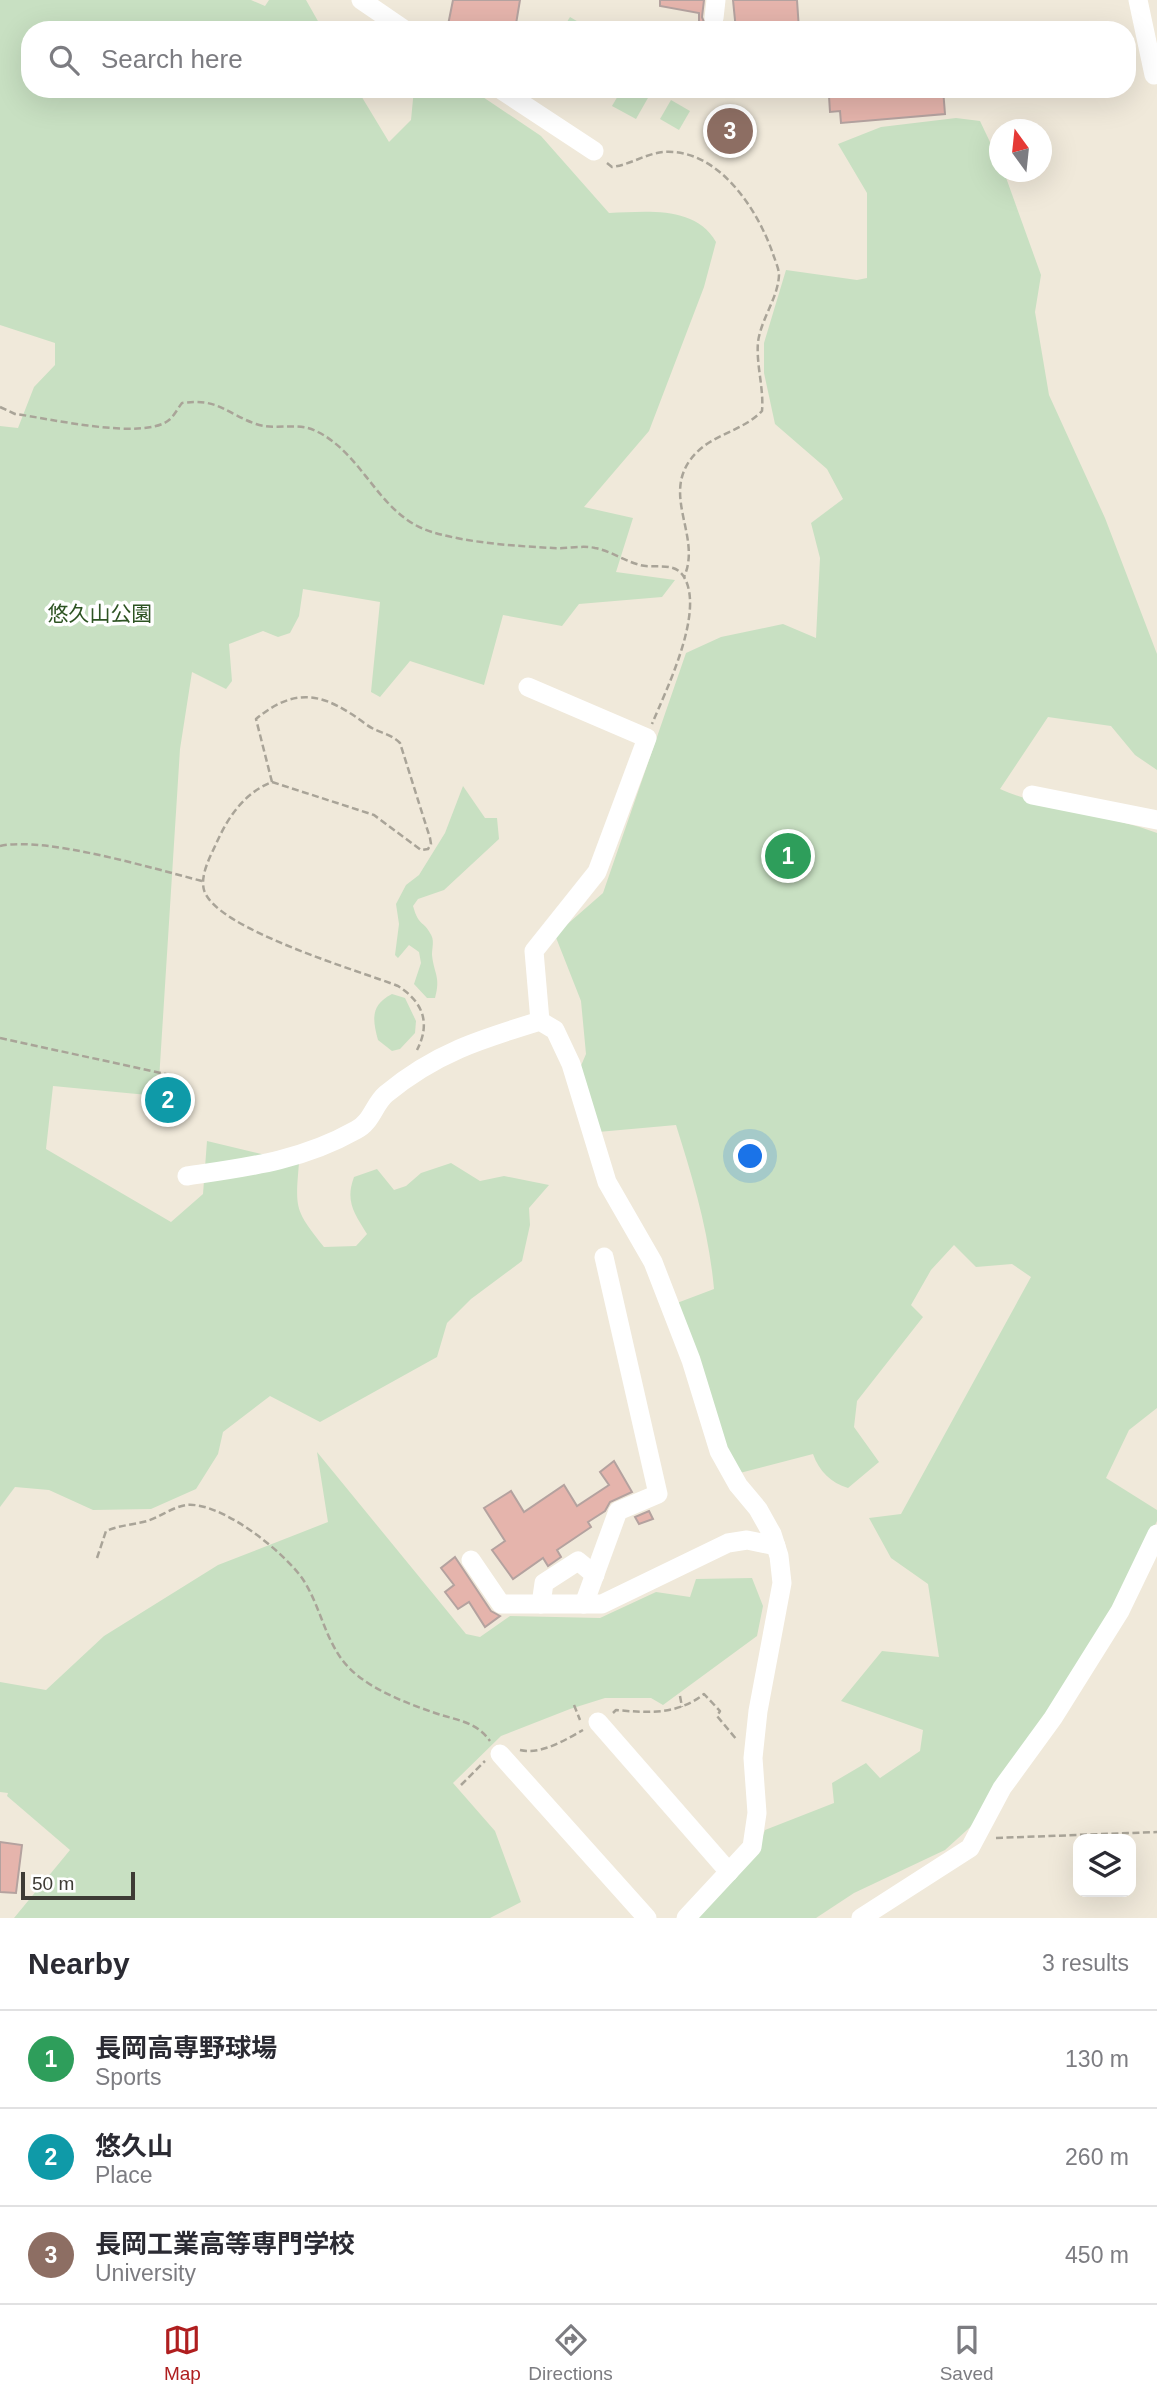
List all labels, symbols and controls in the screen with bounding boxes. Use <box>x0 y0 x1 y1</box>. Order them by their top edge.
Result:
search box <box>21 21 1136 98</box>
icon: search <box>45 41 83 79</box>
text: Search here <box>101 44 243 74</box>
pin: 3 <box>707 105 753 157</box>
north arrow <box>989 119 1052 182</box>
park label: 悠久山公園 <box>48 602 153 625</box>
pin: 1 <box>765 830 811 882</box>
pin: 2 <box>145 1074 191 1126</box>
your location <box>733 1139 767 1173</box>
map controls <box>1073 1834 1136 1897</box>
button: layers <box>1073 1834 1136 1897</box>
scale bar <box>21 1869 135 1901</box>
text: 50 m <box>32 1873 74 1894</box>
text: Nearby <box>28 1947 130 1980</box>
text: 3 results <box>1042 1950 1129 1976</box>
text: 長岡高専野球場 <box>95 2033 277 2063</box>
text: 1 <box>45 2046 57 2072</box>
text: 130 m <box>1065 2046 1129 2072</box>
text: Sports <box>95 2064 161 2090</box>
text: 悠久山 <box>95 2131 173 2161</box>
text: 2 <box>45 2144 57 2170</box>
text: 260 m <box>1065 2144 1129 2170</box>
text: Place <box>95 2162 153 2188</box>
text: 長岡工業高等専門学校 <box>95 2229 355 2259</box>
text: 3 <box>45 2242 57 2268</box>
text: 450 m <box>1065 2242 1129 2268</box>
text: University <box>95 2260 196 2286</box>
tab: Map <box>163 2321 201 2385</box>
tab: Directions <box>528 2321 613 2385</box>
tab: Saved <box>940 2321 994 2385</box>

